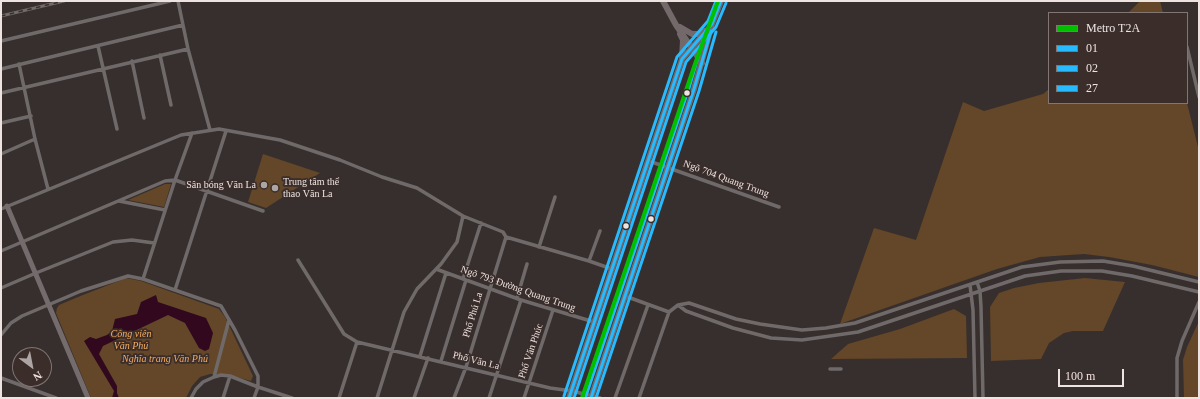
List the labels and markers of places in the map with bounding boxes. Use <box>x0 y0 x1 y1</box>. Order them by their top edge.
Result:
unlabelled marker <box>682 88 692 98</box>
place label: Trung tâm thể thao Văn La <box>283 176 339 200</box>
place label: Sân bóng Văn La <box>186 179 256 191</box>
marker: Sân bóng Văn La <box>259 180 269 190</box>
marker: Trung tâm thể thao Văn La <box>270 183 280 193</box>
unlabelled marker <box>646 214 656 224</box>
unlabelled marker <box>621 221 631 231</box>

